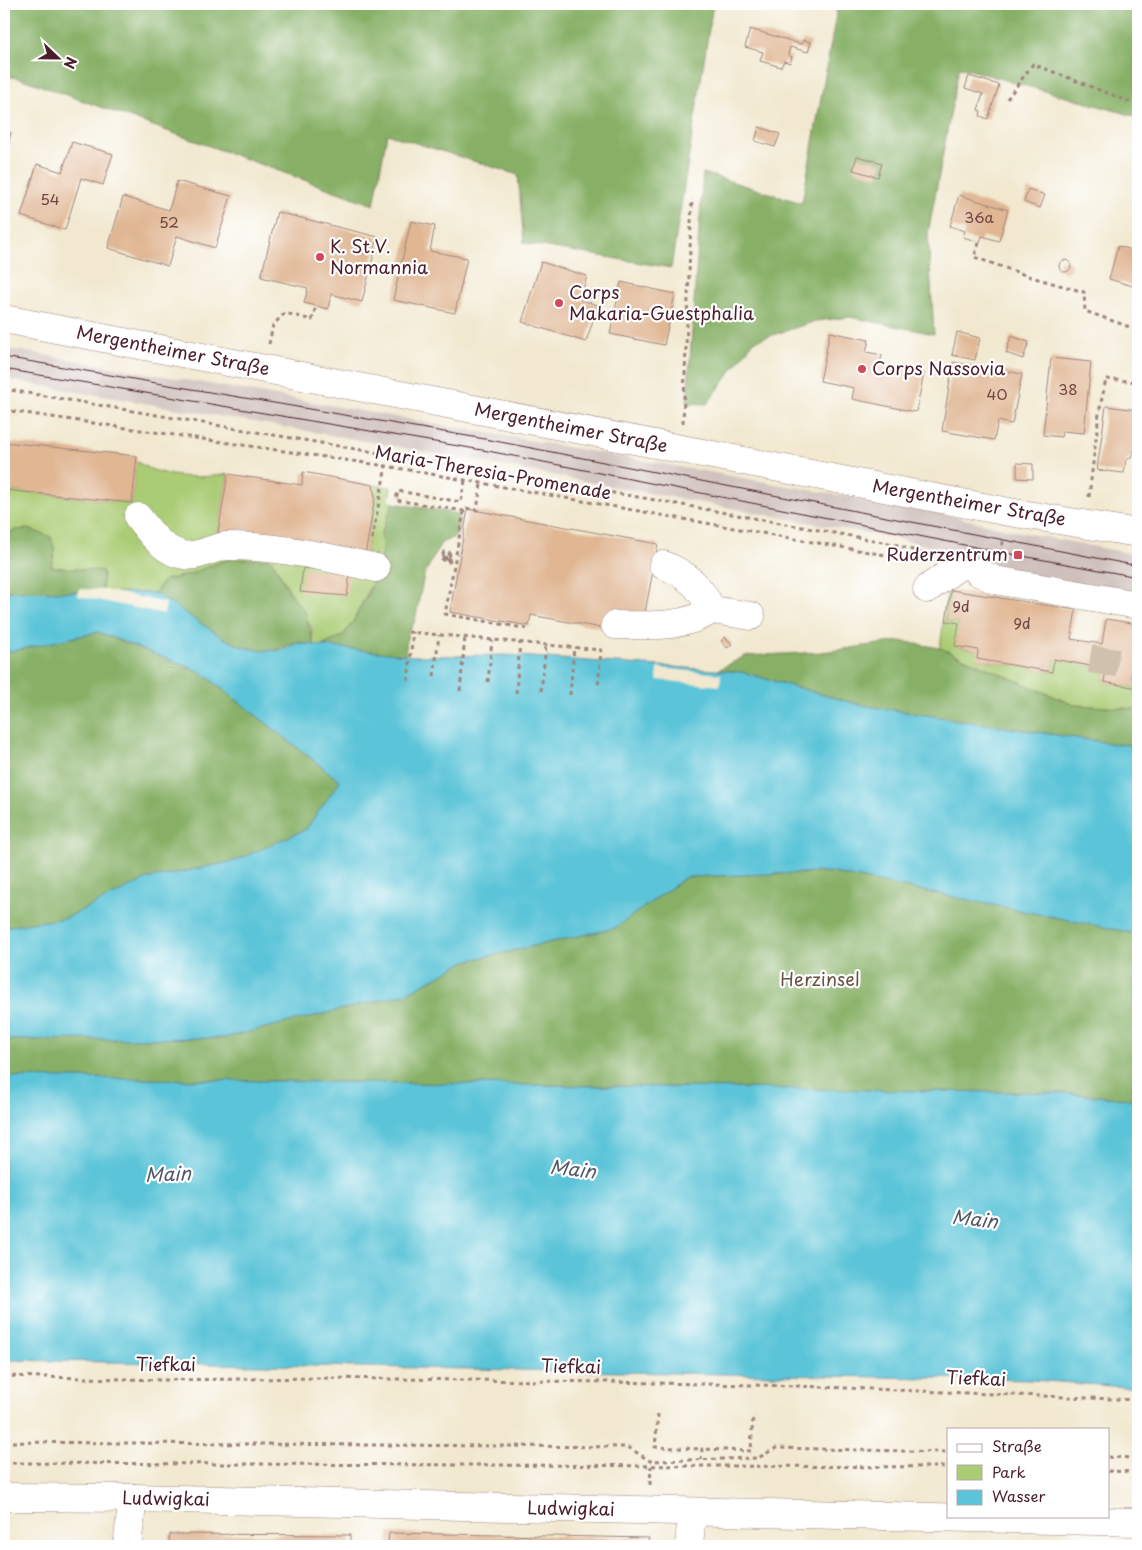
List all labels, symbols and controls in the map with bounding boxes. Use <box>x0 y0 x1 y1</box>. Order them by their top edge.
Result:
north arrow <box>32 32 82 82</box>
text: N <box>59 54 82 72</box>
house number: 54 <box>40 187 60 210</box>
house number: 36a <box>964 205 995 228</box>
house number: 52 <box>159 210 179 233</box>
place label: K. St.V. Normannia <box>330 232 428 280</box>
marker: K. St.V. Normannia <box>314 251 326 263</box>
place label: Corps Makaria-Guestphalia <box>569 278 754 326</box>
marker: Corps Makaria-Guestphalia <box>553 297 565 309</box>
street label: Mergentheimer Straße <box>74 318 272 381</box>
place label: Corps Nassovia <box>872 354 1006 381</box>
marker: Corps Nassovia <box>856 363 868 375</box>
house number: 38 <box>1058 377 1078 400</box>
house number: 40 <box>987 382 1007 405</box>
street label: Mergentheimer Straße <box>472 395 670 458</box>
street label: Maria-Theresia-Promenade <box>373 437 614 506</box>
street label: Mergentheimer Straße <box>870 471 1068 532</box>
place label: Ruderzentrum <box>886 540 1008 567</box>
marker: Ruderzentrum <box>1012 549 1024 561</box>
house number: 9d <box>952 594 970 617</box>
house number: 9d <box>1013 611 1031 634</box>
park label: Herzinsel <box>780 965 860 992</box>
water label: Main <box>549 1151 599 1185</box>
water label: Main <box>145 1158 193 1188</box>
water label: Main <box>951 1201 1001 1235</box>
street label: Tiefkai <box>136 1350 196 1377</box>
street label: Tiefkai <box>541 1351 601 1380</box>
street label: Tiefkai <box>945 1363 1007 1392</box>
legend <box>947 1428 1110 1518</box>
text: Straße <box>992 1434 1042 1457</box>
text: Park <box>992 1460 1026 1483</box>
street label: Ludwigkai <box>122 1483 210 1512</box>
text: Wasser <box>992 1484 1045 1507</box>
street label: Ludwigkai <box>527 1493 615 1522</box>

